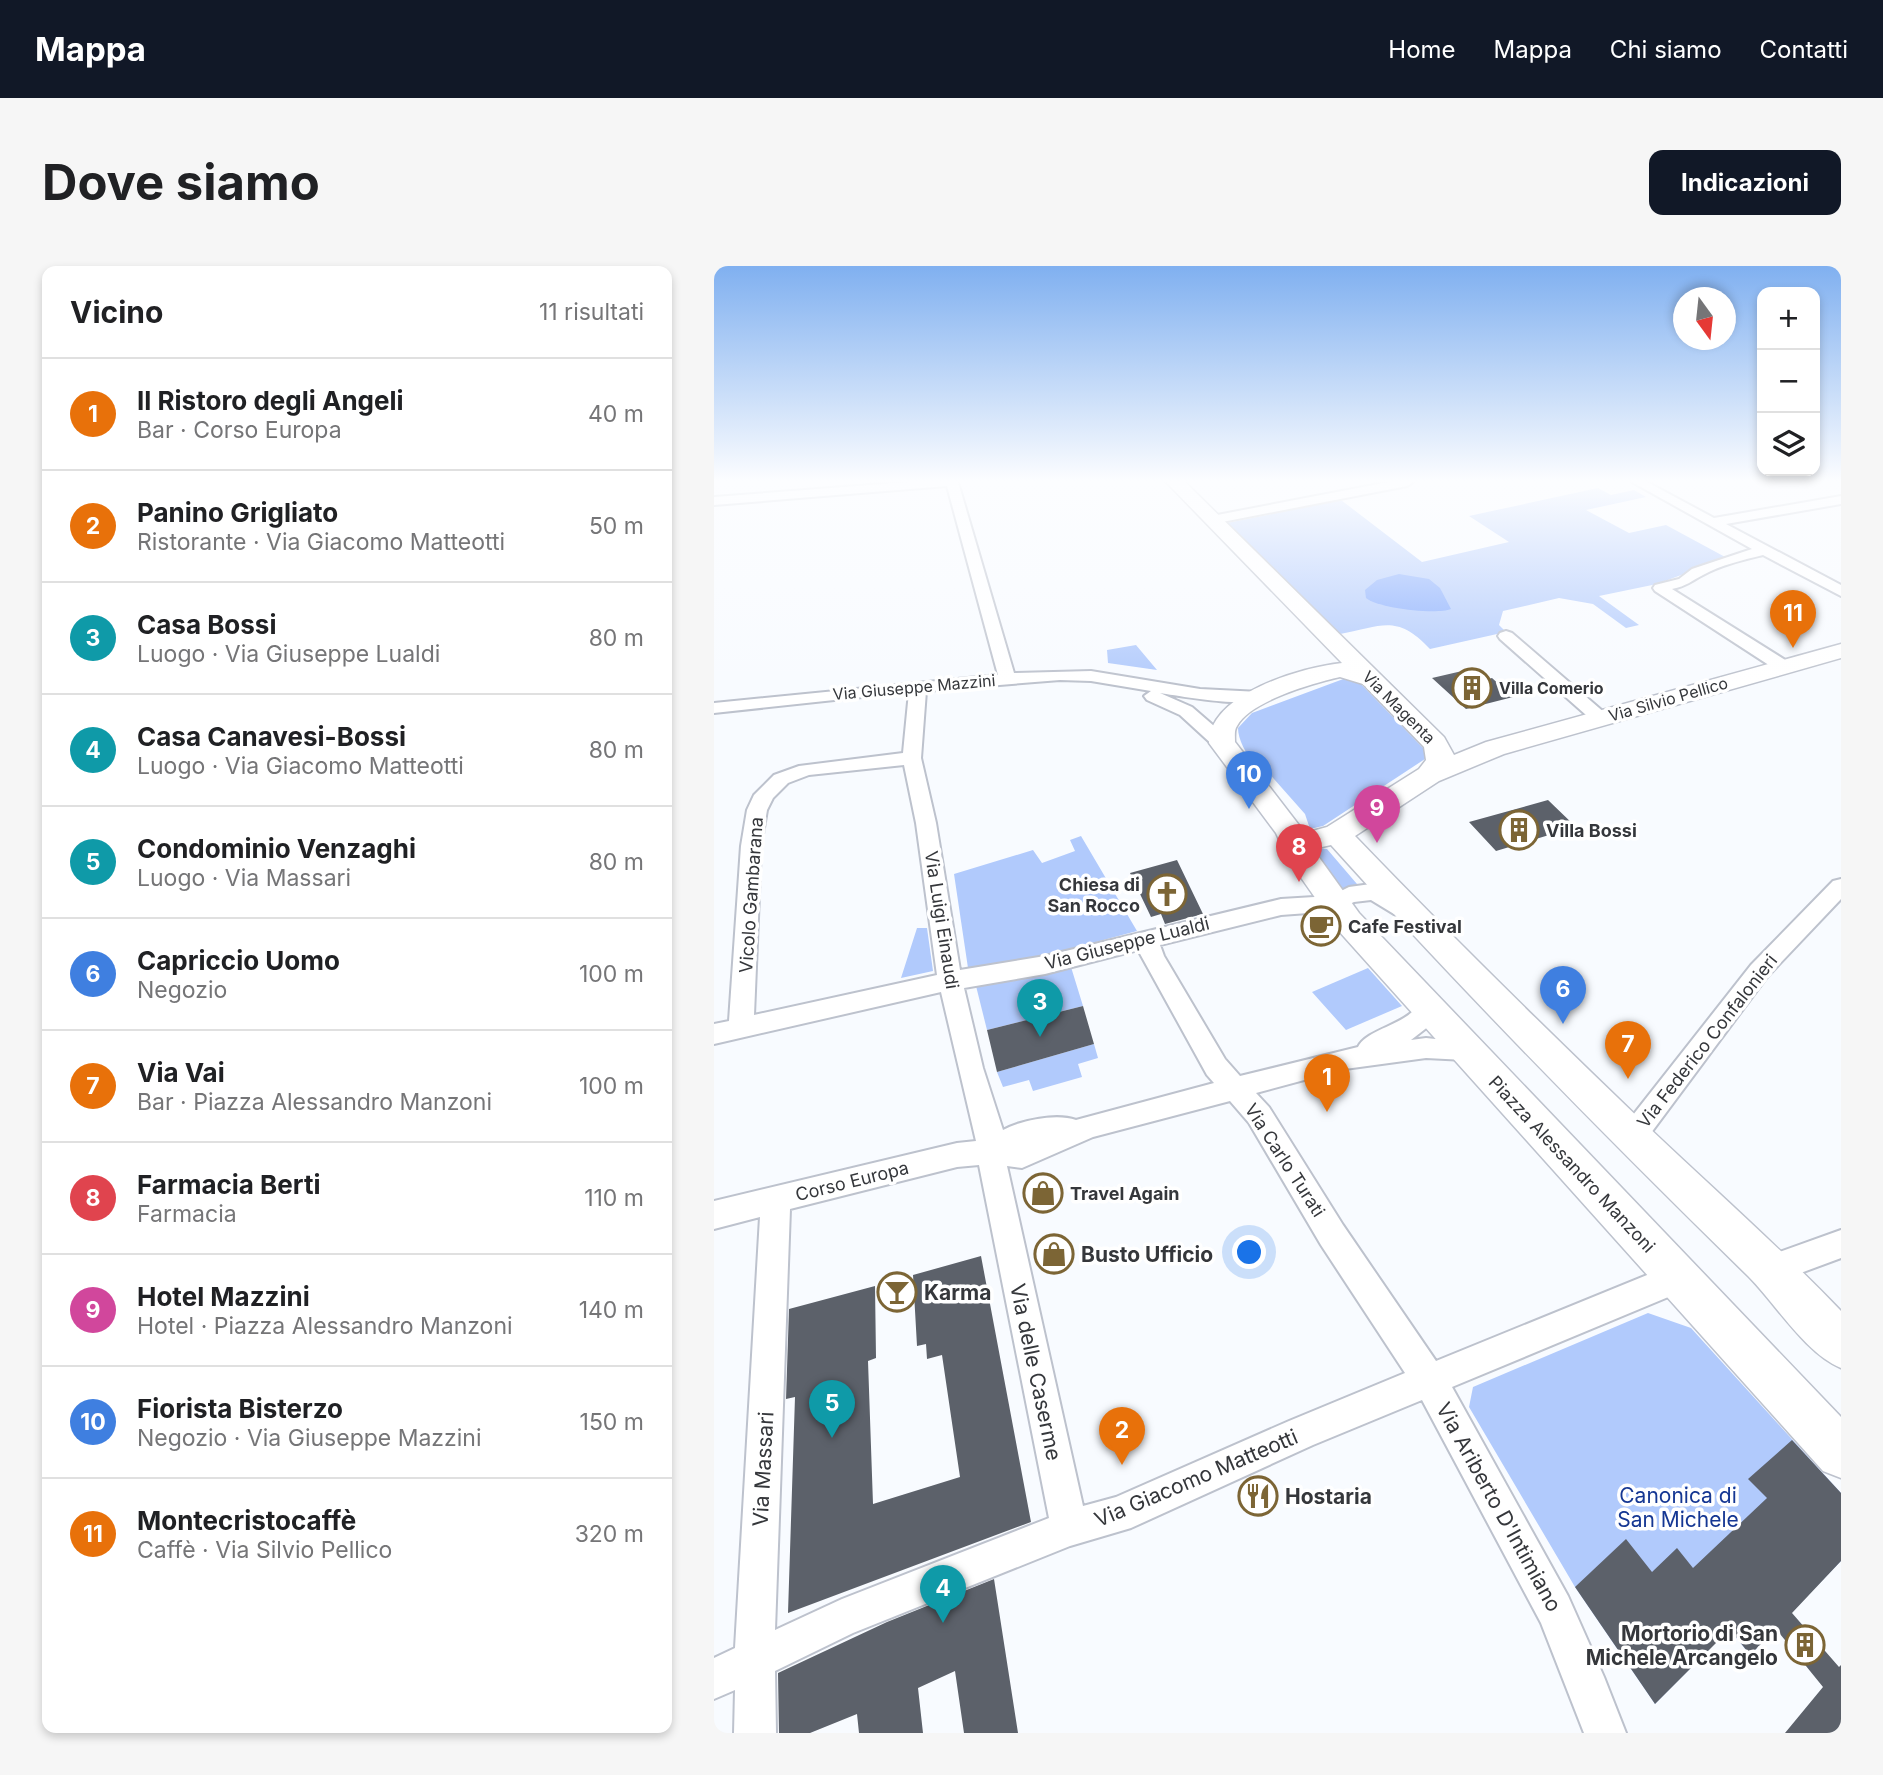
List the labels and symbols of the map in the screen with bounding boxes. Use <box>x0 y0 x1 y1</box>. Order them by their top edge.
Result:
north arrow <box>1673 287 1736 350</box>
pin: 11 <box>1770 590 1816 648</box>
street label: Via Magenta <box>1358 666 1440 748</box>
building icon: Villa Comerio <box>1451 667 1493 709</box>
street label: Via Giuseppe Mazzini <box>832 670 996 704</box>
street label: Via Silvio Pellico <box>1606 672 1730 726</box>
place label: Villa Comerio <box>1499 678 1604 698</box>
pin: 10 <box>1226 751 1272 809</box>
pin: 9 <box>1354 785 1400 843</box>
building icon: Villa Bossi <box>1498 809 1540 851</box>
street label: Vicolo Gambarana <box>735 816 767 974</box>
place label: Villa Bossi <box>1546 820 1637 841</box>
pin: 8 <box>1276 824 1322 882</box>
street label: Via Luigi Einaudi <box>921 849 963 991</box>
church icon: Chiesa di San Rocco <box>1146 873 1188 915</box>
place label: Chiesa di San Rocco <box>1047 874 1140 916</box>
cafe icon: Cafe Festival <box>1300 905 1342 947</box>
street label: Via Giuseppe Lualdi <box>1043 912 1211 974</box>
place label: Cafe Festival <box>1348 916 1462 937</box>
street label: Via Federico Confalonieri <box>1633 950 1781 1132</box>
pin: 6 <box>1540 966 1586 1024</box>
pin: 3 <box>1017 979 1063 1037</box>
pin: 7 <box>1605 1021 1651 1079</box>
pin: 1 <box>1304 1054 1350 1112</box>
street label: Piazza Alessandro Manzoni <box>1485 1071 1659 1257</box>
street label: Via Carlo Turati <box>1241 1100 1329 1220</box>
street label: Corso Europa <box>793 1157 911 1205</box>
shop icon: Travel Again <box>1022 1172 1064 1214</box>
place label: Travel Again <box>1070 1183 1180 1204</box>
shop icon: Busto Ufficio <box>1033 1233 1075 1275</box>
your location <box>1232 1235 1266 1269</box>
place label: Busto Ufficio <box>1081 1242 1213 1267</box>
bar icon: Karma <box>876 1271 918 1313</box>
place label: Karma <box>924 1280 991 1305</box>
street label: Via delle Caserme <box>1005 1281 1067 1463</box>
pin: 5 <box>809 1380 855 1438</box>
street label: Via Ariberto D'Intimiano <box>1431 1398 1567 1616</box>
pin: 2 <box>1099 1407 1145 1465</box>
street label: Via Massari <box>747 1411 779 1527</box>
street label: Via Giacomo Matteotti <box>1091 1424 1301 1532</box>
restaurant icon: Hostaria <box>1237 1475 1279 1517</box>
park label: Canonica di San Michele <box>1617 1483 1739 1532</box>
place label: Hostaria <box>1285 1484 1372 1509</box>
pin: 4 <box>920 1565 966 1623</box>
place label: Mortorio di San Michele Arcangelo <box>1586 1621 1778 1670</box>
building icon: Mortorio di San Michele Arcangelo <box>1784 1624 1826 1666</box>

